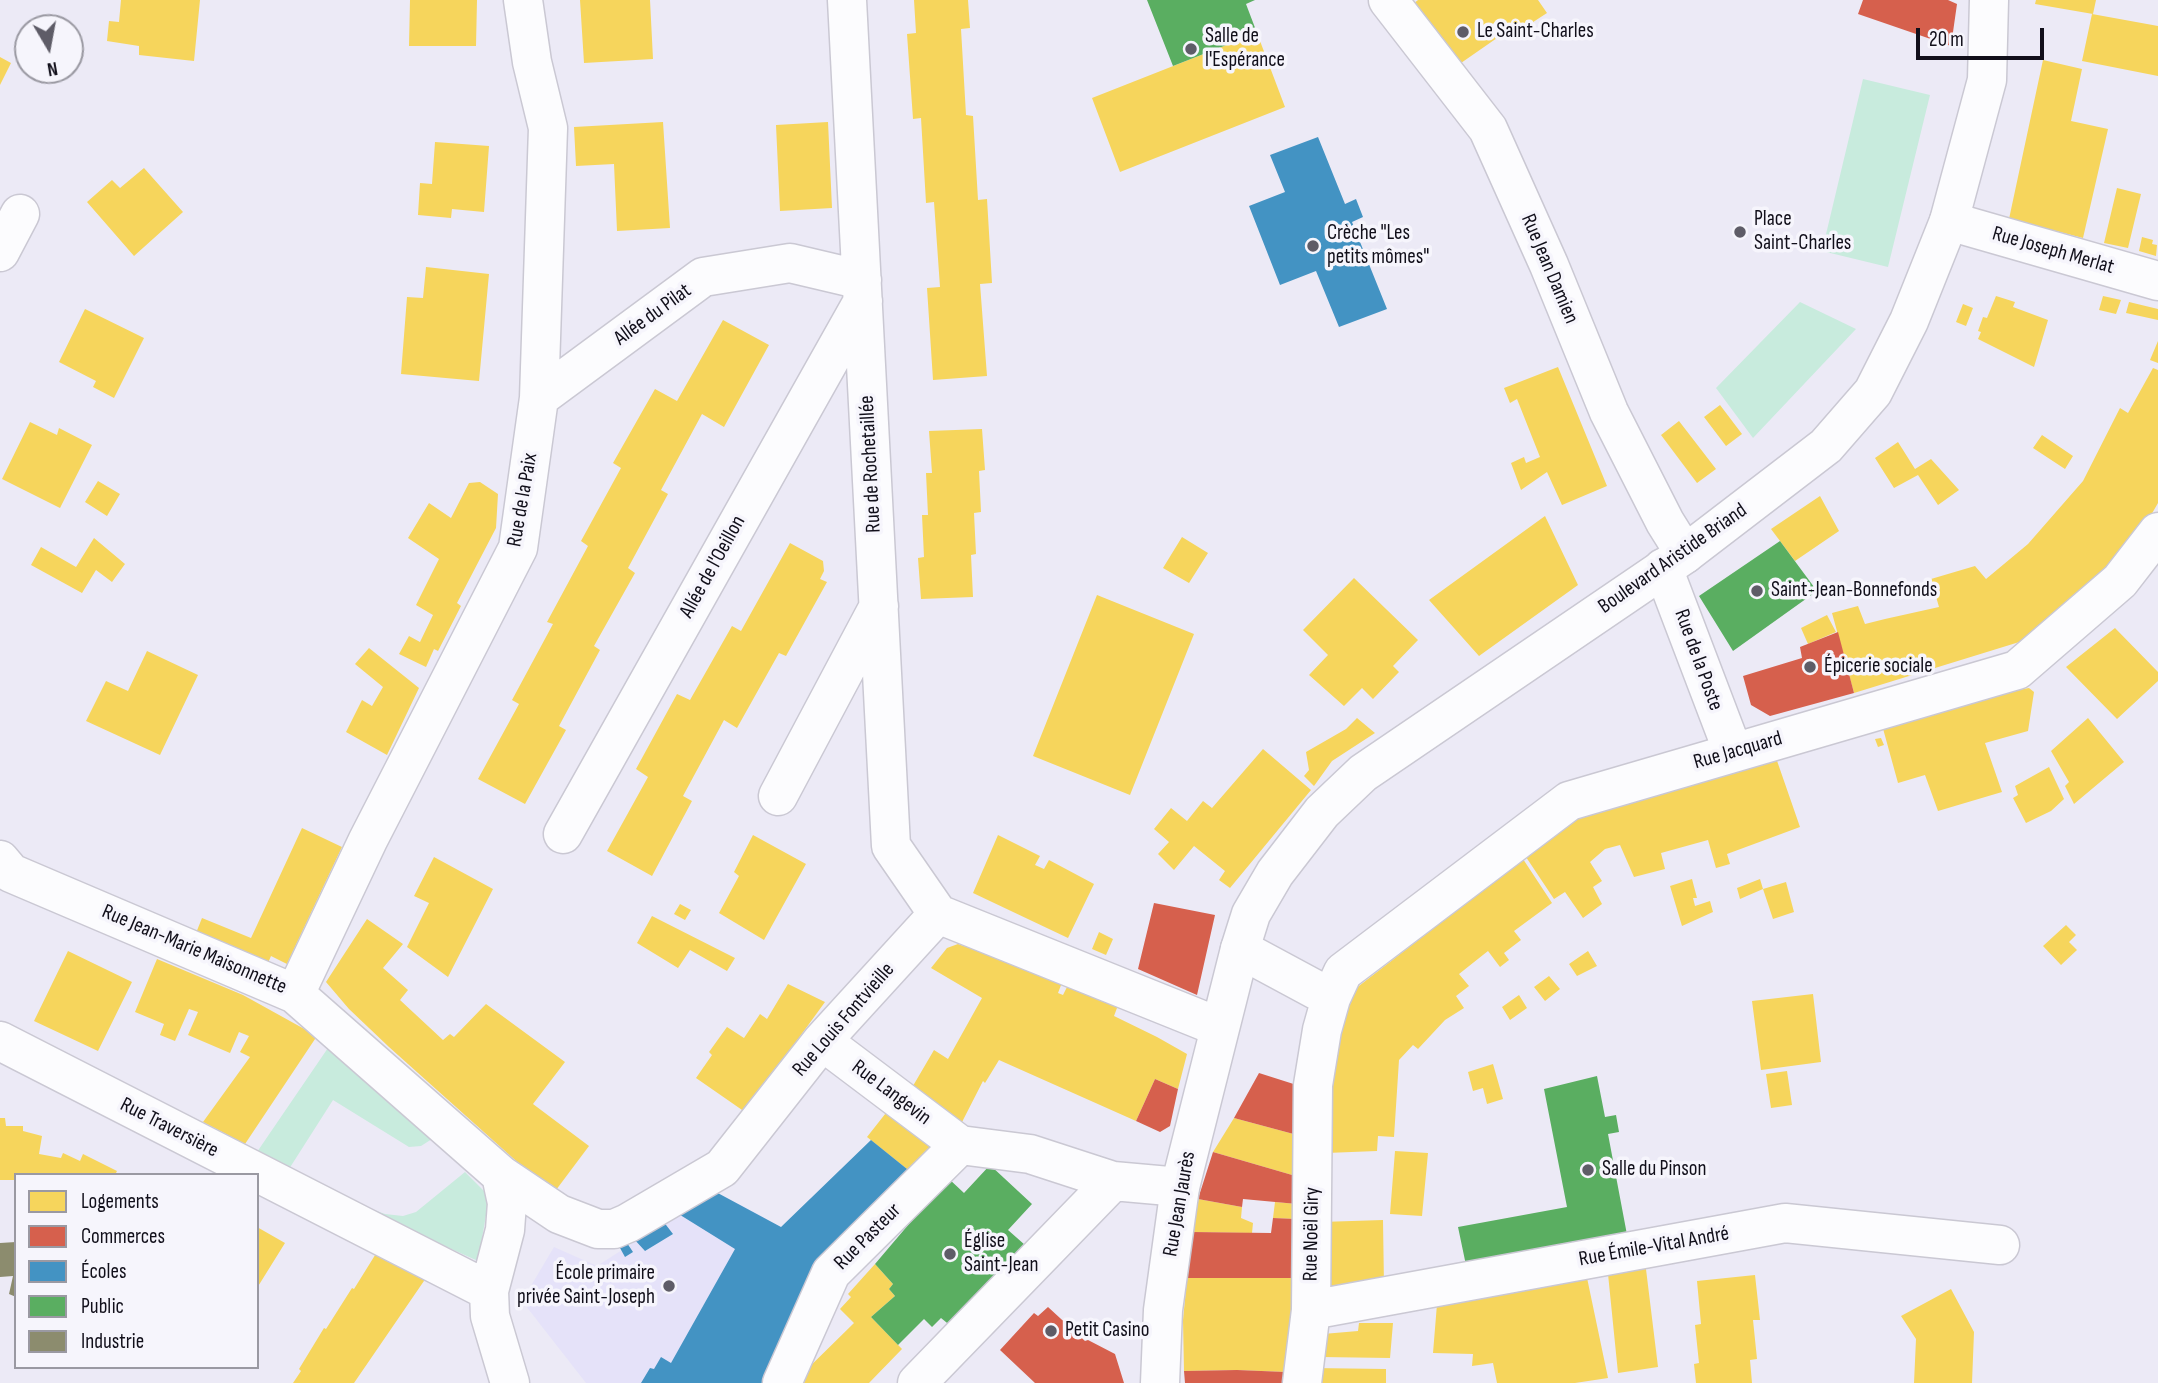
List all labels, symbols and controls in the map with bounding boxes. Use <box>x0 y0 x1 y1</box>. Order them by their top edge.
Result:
north arrow <box>14 14 84 84</box>
scale bar <box>1920 14 2048 58</box>
place label: Le Saint-Charles <box>1477 19 1594 45</box>
place label: Salle de l'Espérance <box>1205 24 1285 74</box>
marker: Le Saint-Charles <box>1455 24 1471 40</box>
text: 20 m <box>1929 27 1964 52</box>
marker: Salle de l'Espérance <box>1183 41 1199 57</box>
text: N <box>45 56 59 80</box>
place label: Place Saint-Charles <box>1754 207 1851 257</box>
street label: Rue Jean Damien <box>1515 210 1583 328</box>
place label: Crèche "Les petits mômes" <box>1327 221 1429 271</box>
street label: Rue Joseph Merlat <box>1989 222 2117 280</box>
marker: Place Saint-Charles <box>1732 224 1748 240</box>
marker: Crèche "Les petits mômes" <box>1305 238 1321 254</box>
street label: Allée du Pilat <box>609 279 697 351</box>
street label: Rue de Rochetaillée <box>855 395 887 533</box>
street label: Rue de la Paix <box>502 451 544 549</box>
street label: Boulevard Aristide Briand <box>1594 498 1752 620</box>
street label: Allée de l'Oeillon <box>675 511 751 623</box>
place label: Saint-Jean-Bonnefonds <box>1771 578 1937 604</box>
marker: Saint-Jean-Bonnefonds <box>1749 583 1765 599</box>
street label: Rue de la Poste <box>1668 606 1728 714</box>
place label: Épicerie sociale <box>1824 654 1933 680</box>
marker: Épicerie sociale <box>1802 659 1818 675</box>
street label: Rue Jacquard <box>1691 726 1785 776</box>
street label: Rue Jean-Marie Maisonnette <box>98 900 290 1000</box>
street label: Rue Louis Fontvieille <box>788 958 900 1082</box>
street label: Rue Langevin <box>846 1055 936 1131</box>
street label: Rue Traversière <box>116 1092 222 1164</box>
street label: Rue Jean Jaurès <box>1158 1149 1202 1259</box>
place label: Salle du Pinson <box>1602 1157 1707 1183</box>
marker: Salle du Pinson <box>1580 1162 1596 1178</box>
legend <box>14 1173 259 1369</box>
street label: Rue Noël Giry <box>1299 1187 1325 1281</box>
text: Logements <box>81 1189 159 1214</box>
street label: Rue Pasteur <box>829 1198 907 1276</box>
street label: Rue Émile-Vital André <box>1577 1221 1731 1273</box>
text: Commerces <box>81 1224 165 1249</box>
place label: Église Saint-Jean <box>964 1229 1038 1279</box>
marker: Église Saint-Jean <box>942 1246 958 1262</box>
text: Écoles <box>81 1259 126 1284</box>
place label: École primaire privée Saint-Joseph <box>517 1261 655 1311</box>
marker: École primaire privée Saint-Joseph <box>661 1278 677 1294</box>
text: Public <box>81 1294 124 1319</box>
place label: Petit Casino <box>1065 1318 1149 1344</box>
marker: Petit Casino <box>1043 1323 1059 1339</box>
text: Industrie <box>81 1329 144 1354</box>

